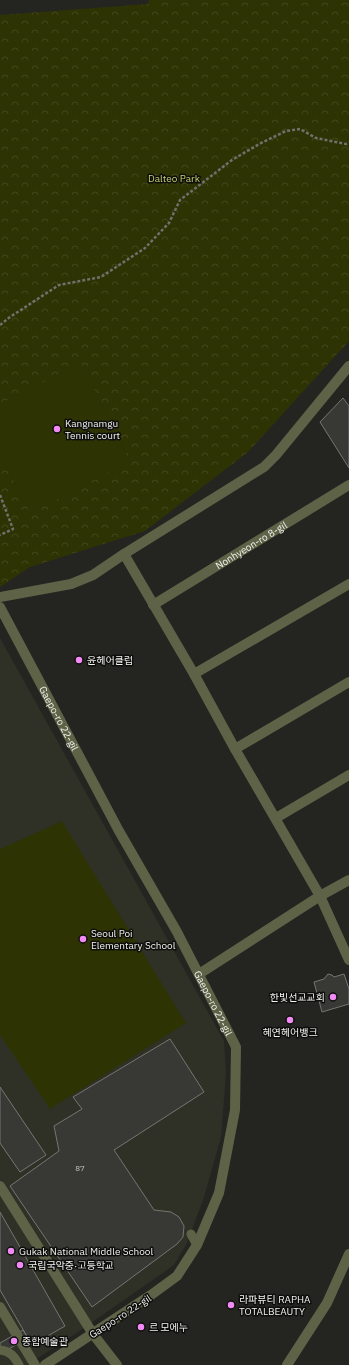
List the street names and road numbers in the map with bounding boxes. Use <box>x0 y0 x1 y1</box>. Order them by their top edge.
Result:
street label: Nonhyeon-ro 8-gil <box>213 518 290 572</box>
street label: Gaepo-ro 22-gil <box>36 684 81 753</box>
street label: Gaepo-ro 22-gil <box>191 969 235 1038</box>
street label: Gaepo-ro 22-gil <box>87 1291 154 1341</box>

